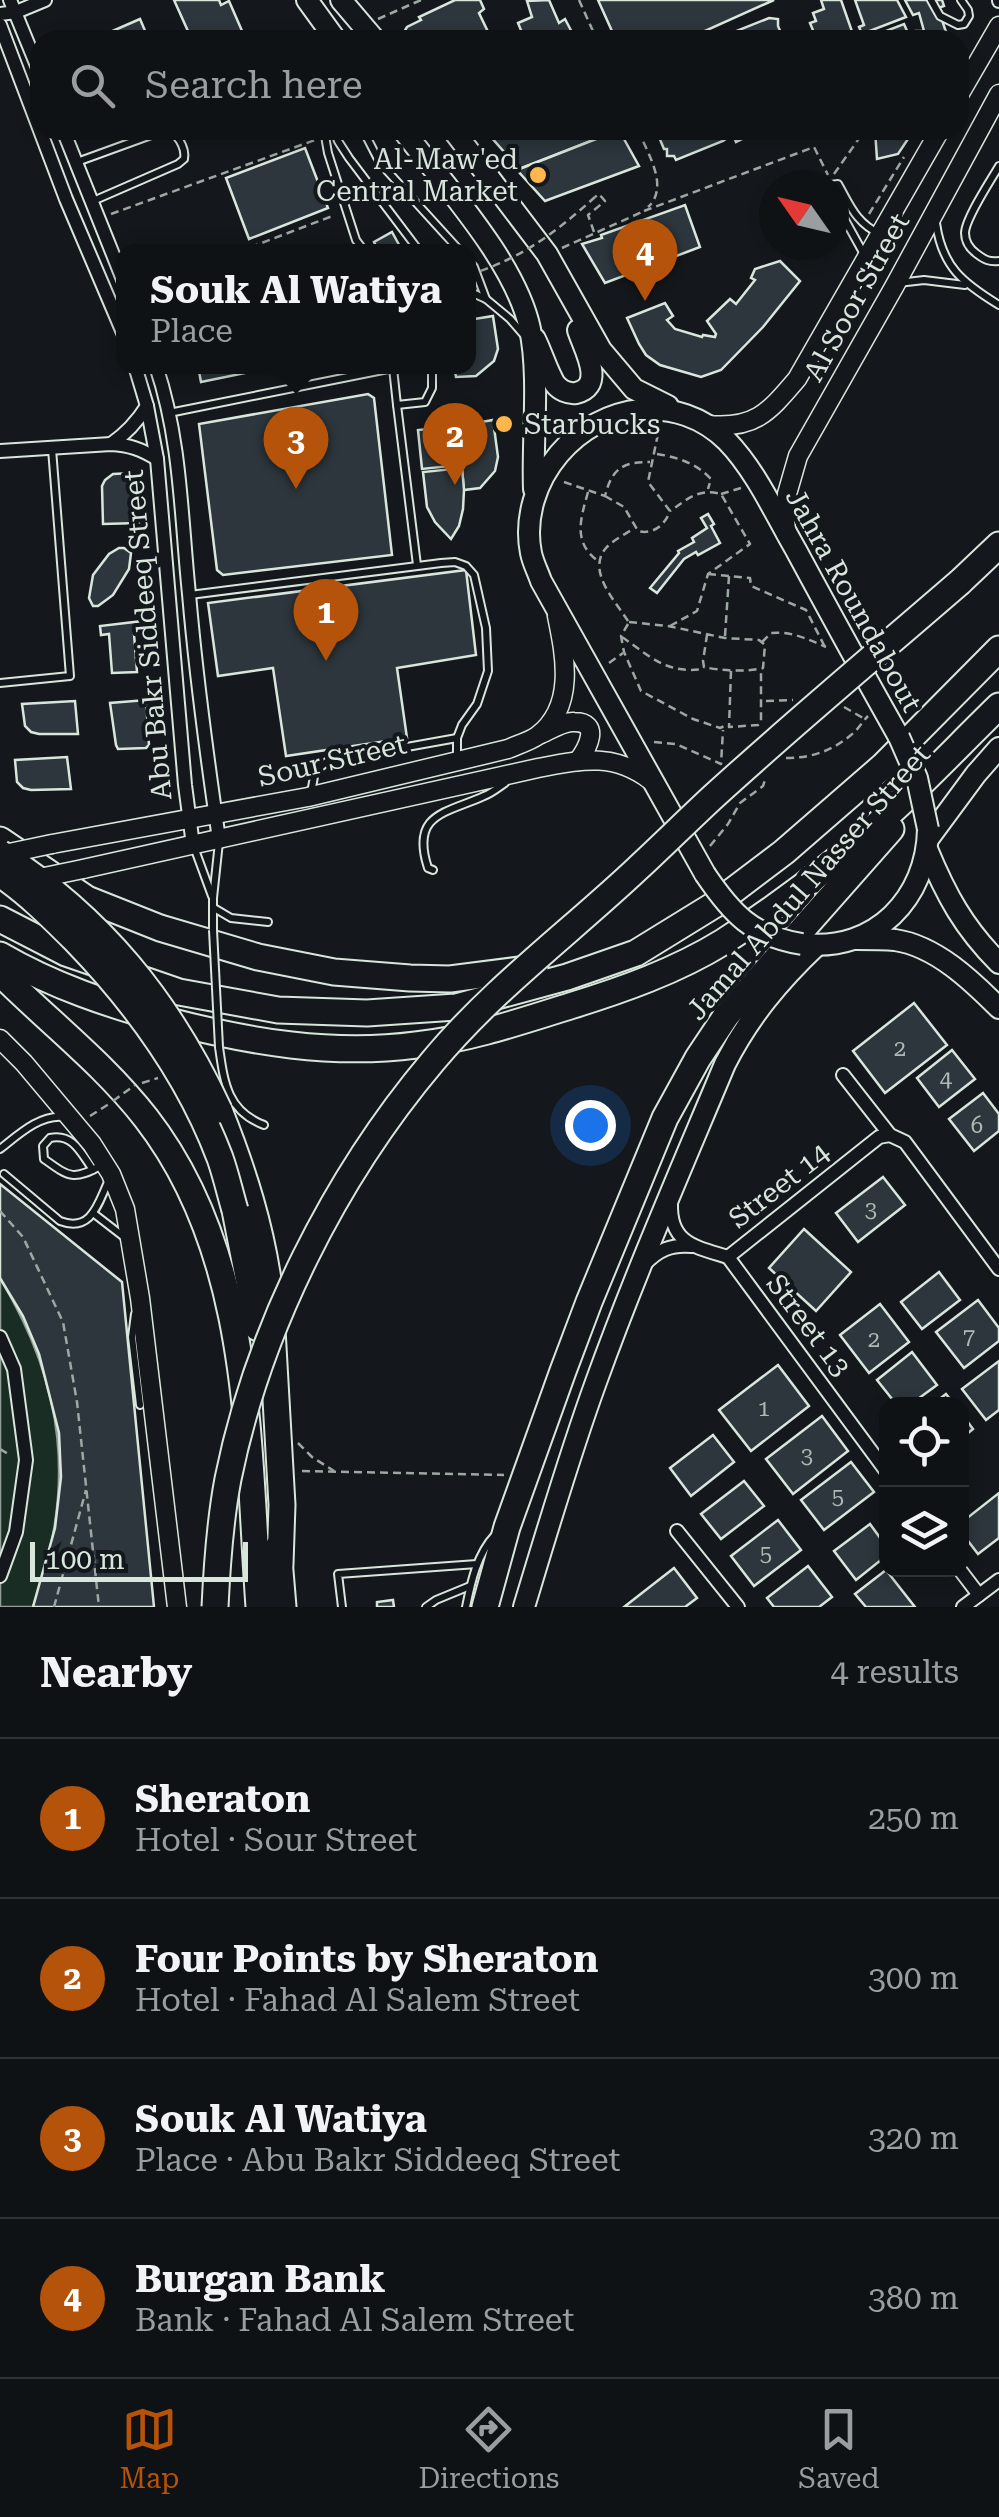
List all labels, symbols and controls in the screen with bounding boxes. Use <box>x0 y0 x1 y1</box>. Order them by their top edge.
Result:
search box <box>30 30 969 140</box>
icon: search <box>65 58 120 113</box>
text: Search here <box>145 63 363 107</box>
place label: Al-Maw'ed Central Market <box>316 143 518 208</box>
marker: Al-Maw'ed Central Market <box>527 164 549 186</box>
north arrow <box>759 170 849 260</box>
street label: Al Soor Street <box>797 208 916 387</box>
pin: 4 <box>612 218 678 301</box>
popup <box>116 244 476 374</box>
text: Souk Al Watiya <box>150 268 442 312</box>
text: Place <box>150 312 233 350</box>
pin: 2 <box>422 402 488 485</box>
pin: 3 <box>264 406 328 489</box>
place label: Starbucks <box>524 408 660 441</box>
marker: Starbucks <box>493 413 515 435</box>
street label: Abu Bakr Siddeeq Street <box>117 469 178 801</box>
street label: Jahra Roundabout <box>779 483 929 718</box>
pin: 1 <box>294 578 358 661</box>
street label: Sour Street <box>255 727 410 794</box>
street label: Jamal Abdul Nasser Street <box>680 738 937 1027</box>
house number: 2 <box>894 1036 906 1061</box>
house number: 4 <box>940 1067 953 1092</box>
your location <box>565 1100 616 1151</box>
house number: 6 <box>971 1113 983 1138</box>
street label: Street 14 <box>722 1136 837 1235</box>
house number: 3 <box>865 1197 877 1222</box>
street label: Street 13 <box>760 1268 858 1383</box>
house number: 7 <box>963 1324 975 1349</box>
house number: 2 <box>868 1327 880 1352</box>
house number: 1 <box>758 1396 770 1421</box>
map controls <box>879 1397 969 1577</box>
button: locate <box>879 1397 969 1487</box>
house number: 3 <box>801 1443 813 1468</box>
house number: 5 <box>832 1484 844 1509</box>
button: layers <box>879 1487 969 1577</box>
scale bar <box>30 1537 248 1582</box>
house number: 5 <box>760 1541 772 1566</box>
text: 100 m <box>45 1543 125 1576</box>
text: Nearby <box>40 1648 192 1697</box>
text: 4 results <box>831 1653 959 1691</box>
text: Sheraton <box>135 1777 311 1821</box>
text: 1 <box>64 1799 81 1837</box>
text: 250 m <box>868 1799 959 1837</box>
text: Hotel · Sour Street <box>135 1821 417 1859</box>
text: Four Points by Sheraton <box>135 1937 598 1981</box>
text: 2 <box>64 1959 81 1997</box>
text: 300 m <box>868 1959 959 1997</box>
text: Hotel · Fahad Al Salem Street <box>135 1981 580 2019</box>
text: Souk Al Watiya <box>135 2097 427 2141</box>
text: 3 <box>64 2119 81 2157</box>
text: 320 m <box>868 2119 959 2157</box>
text: Place · Abu Bakr Siddeeq Street <box>135 2141 621 2179</box>
text: Burgan Bank <box>135 2257 386 2301</box>
text: 4 <box>64 2279 81 2317</box>
text: 380 m <box>868 2279 959 2317</box>
text: Bank · Fahad Al Salem Street <box>135 2301 574 2339</box>
tab: Map <box>120 2402 179 2495</box>
tab: Directions <box>418 2402 559 2495</box>
tab: Saved <box>798 2402 880 2495</box>

